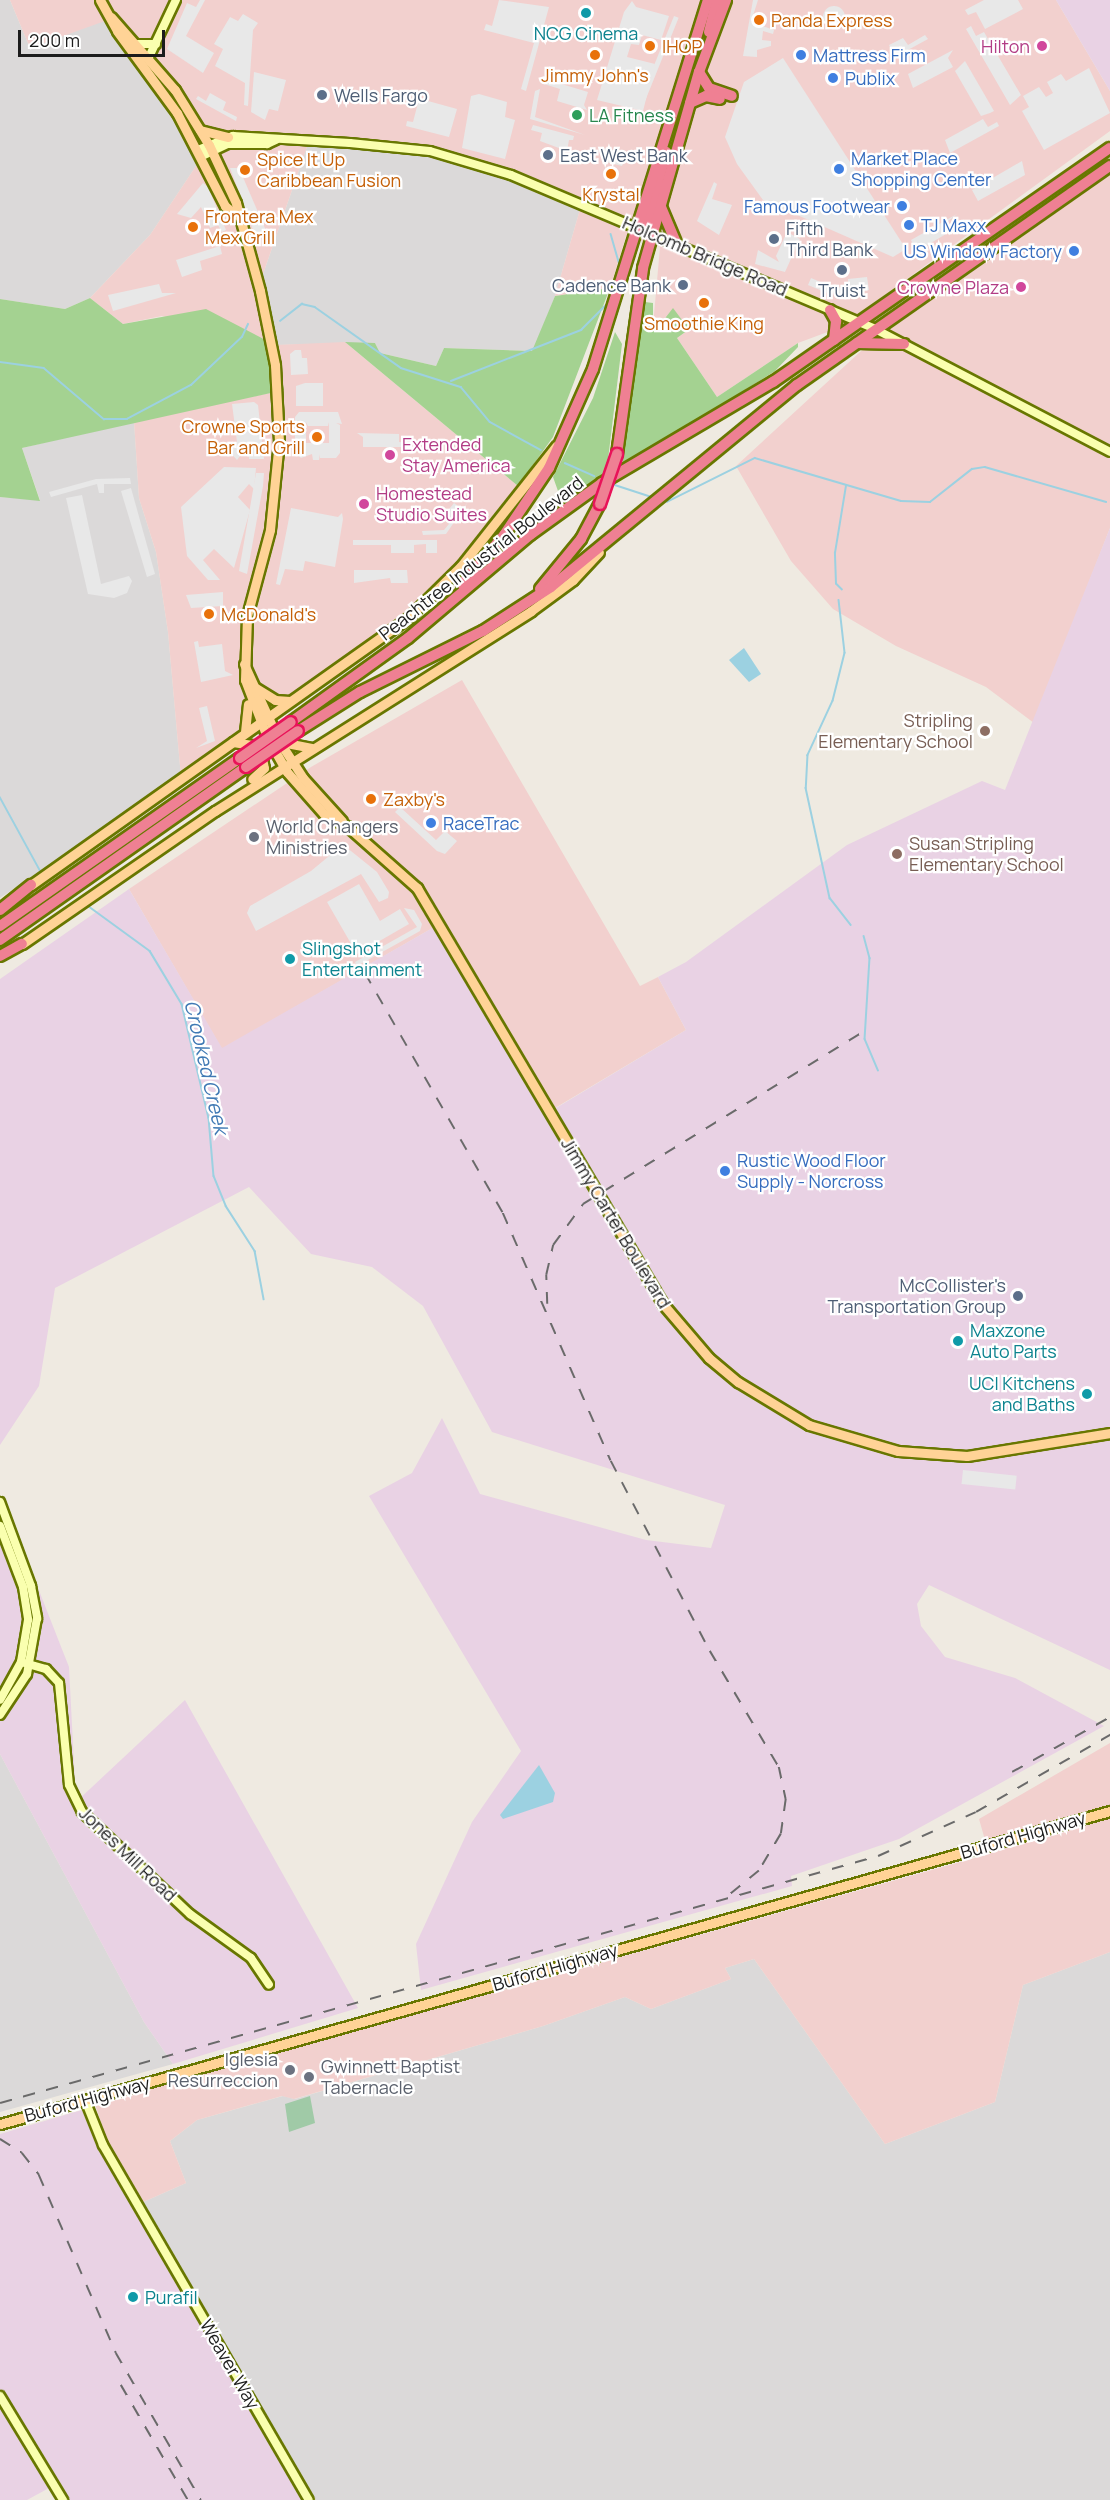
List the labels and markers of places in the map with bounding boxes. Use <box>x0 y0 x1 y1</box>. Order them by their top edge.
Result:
marker: NCG Cinema <box>579 6 593 20</box>
place label: Panda Express <box>771 9 892 31</box>
marker: Panda Express <box>752 13 766 27</box>
place label: NCG Cinema <box>534 22 638 44</box>
place label: IHOP <box>662 35 702 57</box>
place label: Hilton <box>981 35 1030 57</box>
marker: IHOP <box>643 39 657 53</box>
marker: Hilton <box>1035 39 1049 53</box>
place label: Mattress Firm <box>813 44 926 66</box>
marker: Jimmy John's <box>588 48 602 62</box>
marker: Mattress Firm <box>794 48 808 62</box>
place label: Jimmy John's <box>541 64 649 86</box>
place label: Publix <box>845 67 895 89</box>
marker: Publix <box>826 71 840 85</box>
place label: Wells Fargo <box>334 84 428 106</box>
marker: Wells Fargo <box>315 88 329 102</box>
place label: LA Fitness <box>589 104 674 126</box>
marker: LA Fitness <box>570 108 584 122</box>
place label: East West Bank <box>560 144 688 166</box>
marker: East West Bank <box>541 148 555 162</box>
place label: Market Place Shopping Center <box>851 148 992 190</box>
place label: Spice It Up Caribbean Fusion <box>257 149 401 192</box>
marker: Market Place Shopping Center <box>832 162 846 176</box>
marker: Spice It Up Caribbean Fusion <box>238 163 252 177</box>
marker: Krystal <box>604 167 618 181</box>
place label: Krystal <box>582 183 640 205</box>
place label: Famous Footwear <box>744 195 890 217</box>
marker: Famous Footwear <box>895 199 909 213</box>
place label: Frontera Mex Mex Grill <box>205 206 314 248</box>
place label: TJ Maxx <box>921 214 986 236</box>
place label: Fifth Third Bank <box>786 218 873 260</box>
marker: TJ Maxx <box>902 218 916 232</box>
marker: Frontera Mex Mex Grill <box>186 220 200 234</box>
marker: Fifth Third Bank <box>767 232 781 246</box>
place label: US Window Factory <box>904 240 1062 262</box>
marker: US Window Factory <box>1067 244 1081 258</box>
marker: Truist <box>835 263 849 277</box>
place label: Cadence Bank <box>552 274 671 296</box>
place label: Crowne Plaza <box>897 276 1009 298</box>
marker: Cadence Bank <box>676 278 690 292</box>
place label: Truist <box>818 279 866 301</box>
marker: Crowne Plaza <box>1014 280 1028 294</box>
marker: Smoothie King <box>697 296 711 310</box>
place label: Smoothie King <box>644 312 764 334</box>
place label: Crowne Sports Bar and Grill <box>181 416 305 458</box>
marker: Crowne Sports Bar and Grill <box>310 430 324 444</box>
place label: Extended Stay America <box>402 434 511 476</box>
marker: Extended Stay America <box>383 448 397 462</box>
place label: Homestead Studio Suites <box>376 483 487 526</box>
marker: Homestead Studio Suites <box>357 497 371 511</box>
place label: McDonald's <box>221 603 316 625</box>
marker: McDonald's <box>202 607 216 621</box>
place label: Stripling Elementary School <box>818 710 973 752</box>
marker: Stripling Elementary School <box>978 724 992 738</box>
place label: Zaxby's <box>383 788 445 810</box>
marker: Zaxby's <box>364 792 378 806</box>
place label: RaceTrac <box>443 812 519 834</box>
place label: World Changers Ministries <box>266 816 398 858</box>
marker: RaceTrac <box>424 816 438 830</box>
marker: World Changers Ministries <box>247 830 261 844</box>
place label: Susan Stripling Elementary School <box>909 833 1064 876</box>
marker: Susan Stripling Elementary School <box>890 847 904 861</box>
place label: Slingshot Entertainment <box>302 938 422 980</box>
marker: Slingshot Entertainment <box>283 952 297 966</box>
place label: Rustic Wood Floor Supply - Norcross <box>737 1150 886 1192</box>
marker: Rustic Wood Floor Supply - Norcross <box>718 1164 732 1178</box>
place label: McCollister's Transportation Group <box>828 1275 1006 1318</box>
marker: McCollister's Transportation Group <box>1011 1289 1025 1303</box>
place label: Maxzone Auto Parts <box>970 1320 1057 1362</box>
marker: Maxzone Auto Parts <box>951 1334 965 1348</box>
place label: UCI Kitchens and Baths <box>969 1373 1075 1416</box>
marker: UCI Kitchens and Baths <box>1080 1387 1094 1401</box>
place label: Iglesia Resurreccion <box>168 2049 278 2092</box>
place label: Gwinnett Baptist Tabernacle <box>321 2056 460 2098</box>
marker: Iglesia Resurreccion <box>283 2063 297 2077</box>
marker: Gwinnett Baptist Tabernacle <box>302 2070 316 2084</box>
place label: Purafil <box>145 2286 198 2308</box>
marker: Purafil <box>126 2290 140 2304</box>

